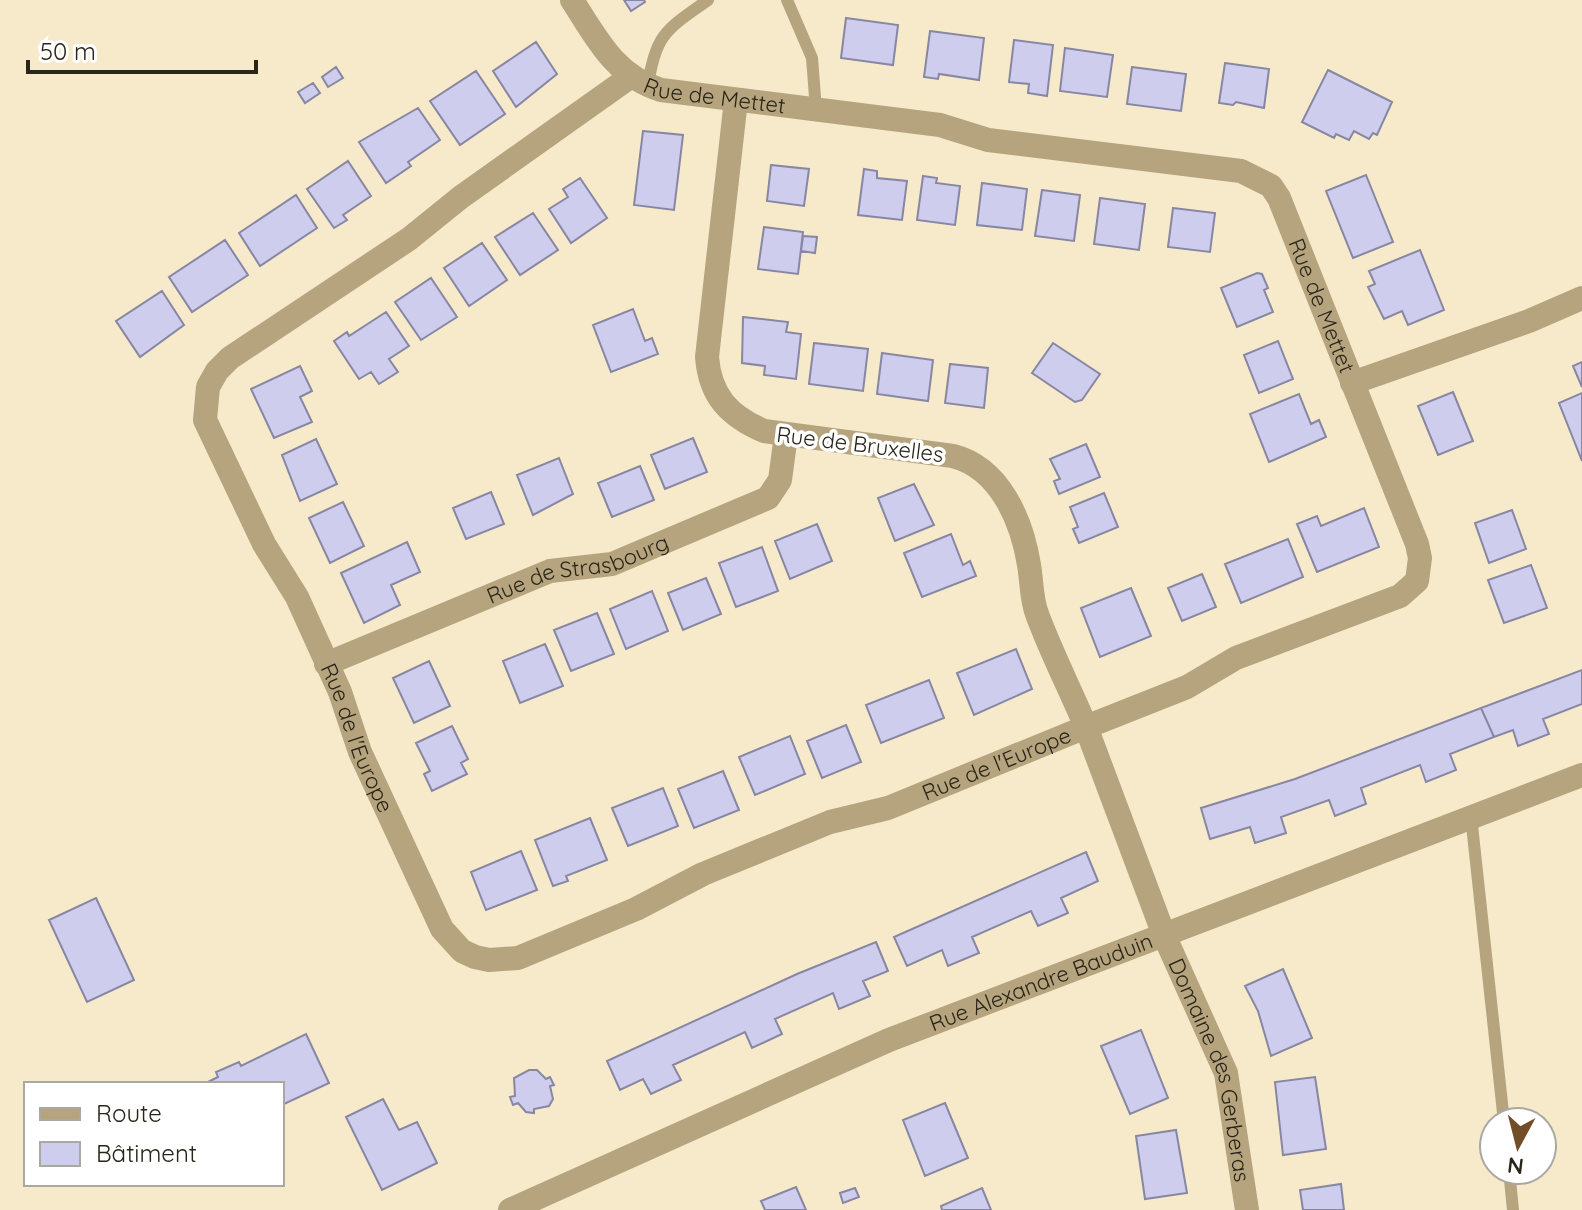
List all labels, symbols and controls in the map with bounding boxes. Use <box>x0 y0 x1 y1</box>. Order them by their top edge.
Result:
scale bar <box>28 24 256 74</box>
text: 50 m <box>40 36 96 66</box>
street label: Rue de Mettet <box>639 71 787 120</box>
street label: Rue de Mettet <box>1282 234 1361 377</box>
street label: Rue de Bruxelles <box>775 420 945 468</box>
street label: Rue de Strasbourg <box>482 528 673 610</box>
street label: Rue de l'Europe <box>315 659 400 817</box>
street label: Rue de l'Europe <box>918 721 1075 807</box>
street label: Rue Alexandre Bauduin <box>925 927 1157 1037</box>
street label: Domaine des Gerberas <box>1162 954 1257 1184</box>
legend <box>24 1082 284 1186</box>
text: Route <box>96 1098 162 1128</box>
north arrow <box>1478 1106 1558 1186</box>
text: Bâtiment <box>96 1138 197 1168</box>
text: N <box>1506 1151 1525 1181</box>

